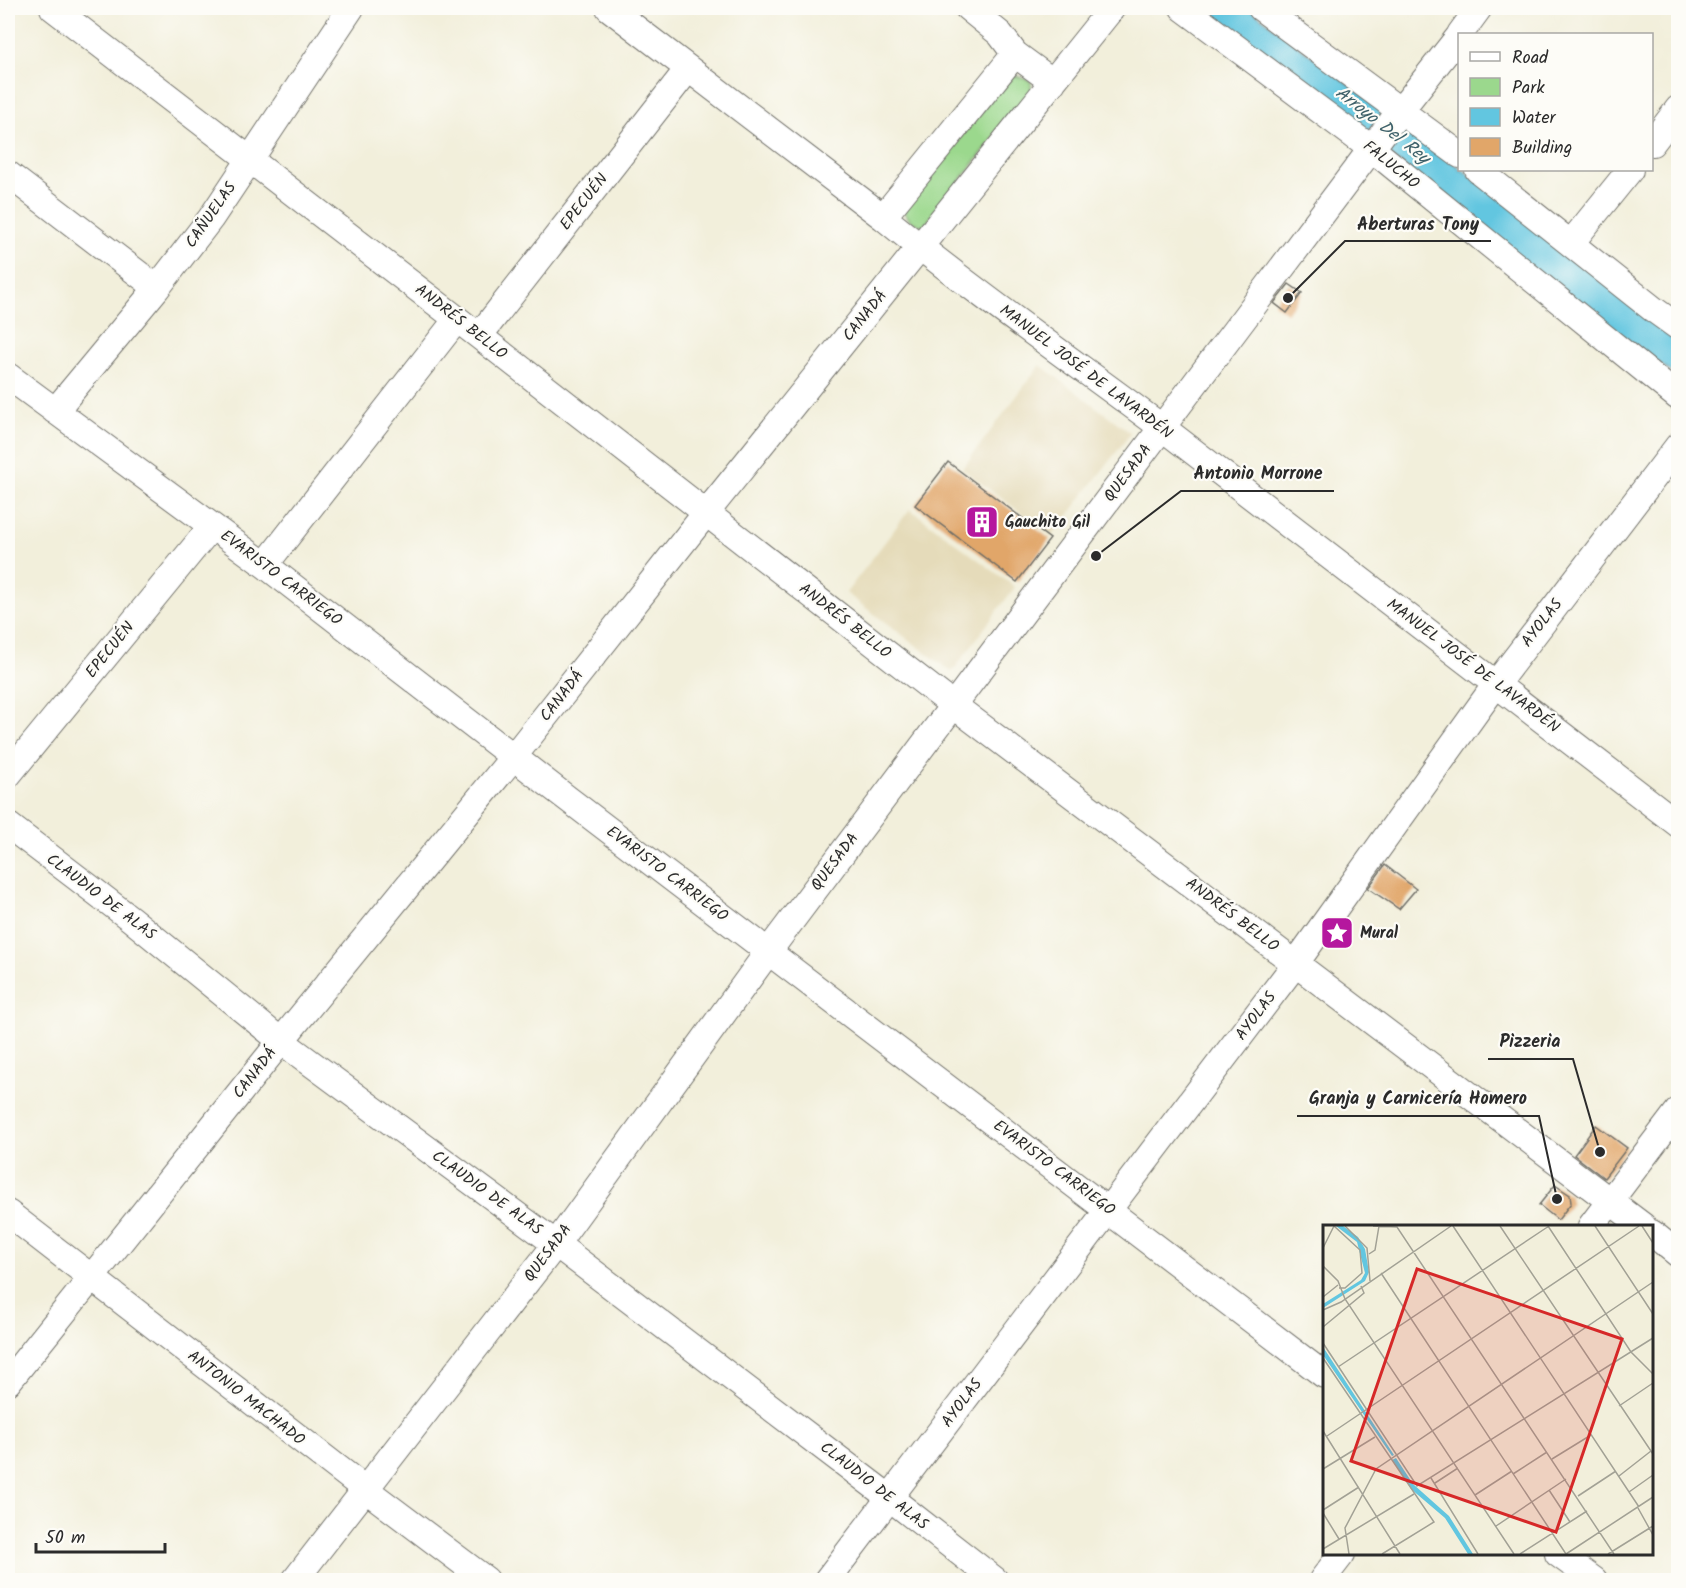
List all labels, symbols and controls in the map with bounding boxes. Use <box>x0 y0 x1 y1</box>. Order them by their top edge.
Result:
legend <box>1458 33 1653 171</box>
text: Road <box>1512 44 1549 73</box>
text: Park <box>1512 74 1545 103</box>
water label: Arroyo Del Rey <box>1328 80 1438 174</box>
text: Water <box>1512 104 1557 133</box>
street label: FALUCHO <box>1357 134 1425 196</box>
text: Building <box>1512 134 1572 163</box>
street label: EPECUÉN <box>554 168 614 236</box>
street label: CAÑUELAS <box>179 176 243 253</box>
callout: Aberturas Tony <box>1345 205 1491 241</box>
text: Aberturas Tony <box>1357 211 1480 240</box>
street label: ANDRÉS BELLO <box>409 278 513 366</box>
street label: CANADÁ <box>836 285 894 347</box>
street label: MANUEL JOSÉ DE LAVARDÉN <box>994 298 1178 446</box>
street label: QUESADA <box>1098 438 1158 507</box>
callout: Antonio Morrone <box>1181 455 1334 491</box>
text: Antonio Morrone <box>1193 460 1323 489</box>
building icon: Gauchito Gil <box>964 504 1000 540</box>
place label: Gauchito Gil <box>1005 510 1091 535</box>
street label: EVARISTO CARRIEGO <box>215 524 347 632</box>
street label: ANDRÉS BELLO <box>793 577 897 665</box>
street label: MANUEL JOSÉ DE LAVARDÉN <box>1381 592 1565 740</box>
street label: AYOLAS <box>1515 593 1569 653</box>
street label: EPECUÉN <box>79 616 141 684</box>
street label: CANADÁ <box>534 664 590 727</box>
street label: EVARISTO CARRIEGO <box>601 820 733 928</box>
street label: QUESADA <box>805 827 865 896</box>
street label: CLAUDIO DE ALAS <box>41 847 162 947</box>
street label: ANDRÉS BELLO <box>1180 872 1284 959</box>
place icon: Mural <box>1319 915 1355 951</box>
place label: Mural <box>1360 921 1399 946</box>
street label: AYOLAS <box>1229 986 1283 1046</box>
callout: Pizzeria <box>1488 1023 1573 1059</box>
text: Pizzeria <box>1499 1028 1561 1057</box>
street label: CANADÁ <box>227 1041 283 1104</box>
callout: Granja y Carnicería Homero <box>1297 1080 1539 1116</box>
text: Granja y Carnicería Homero <box>1309 1085 1527 1114</box>
street label: EVARISTO CARRIEGO <box>988 1114 1120 1222</box>
street label: CLAUDIO DE ALAS <box>426 1144 548 1242</box>
street label: QUESADA <box>518 1218 578 1287</box>
inset map <box>1323 1225 1653 1555</box>
street label: ANTONIO MACHADO <box>182 1344 310 1452</box>
street label: AYOLAS <box>935 1373 989 1433</box>
street label: CLAUDIO DE ALAS <box>814 1436 934 1537</box>
scale bar <box>36 1516 165 1554</box>
text: 50 m <box>45 1524 85 1553</box>

